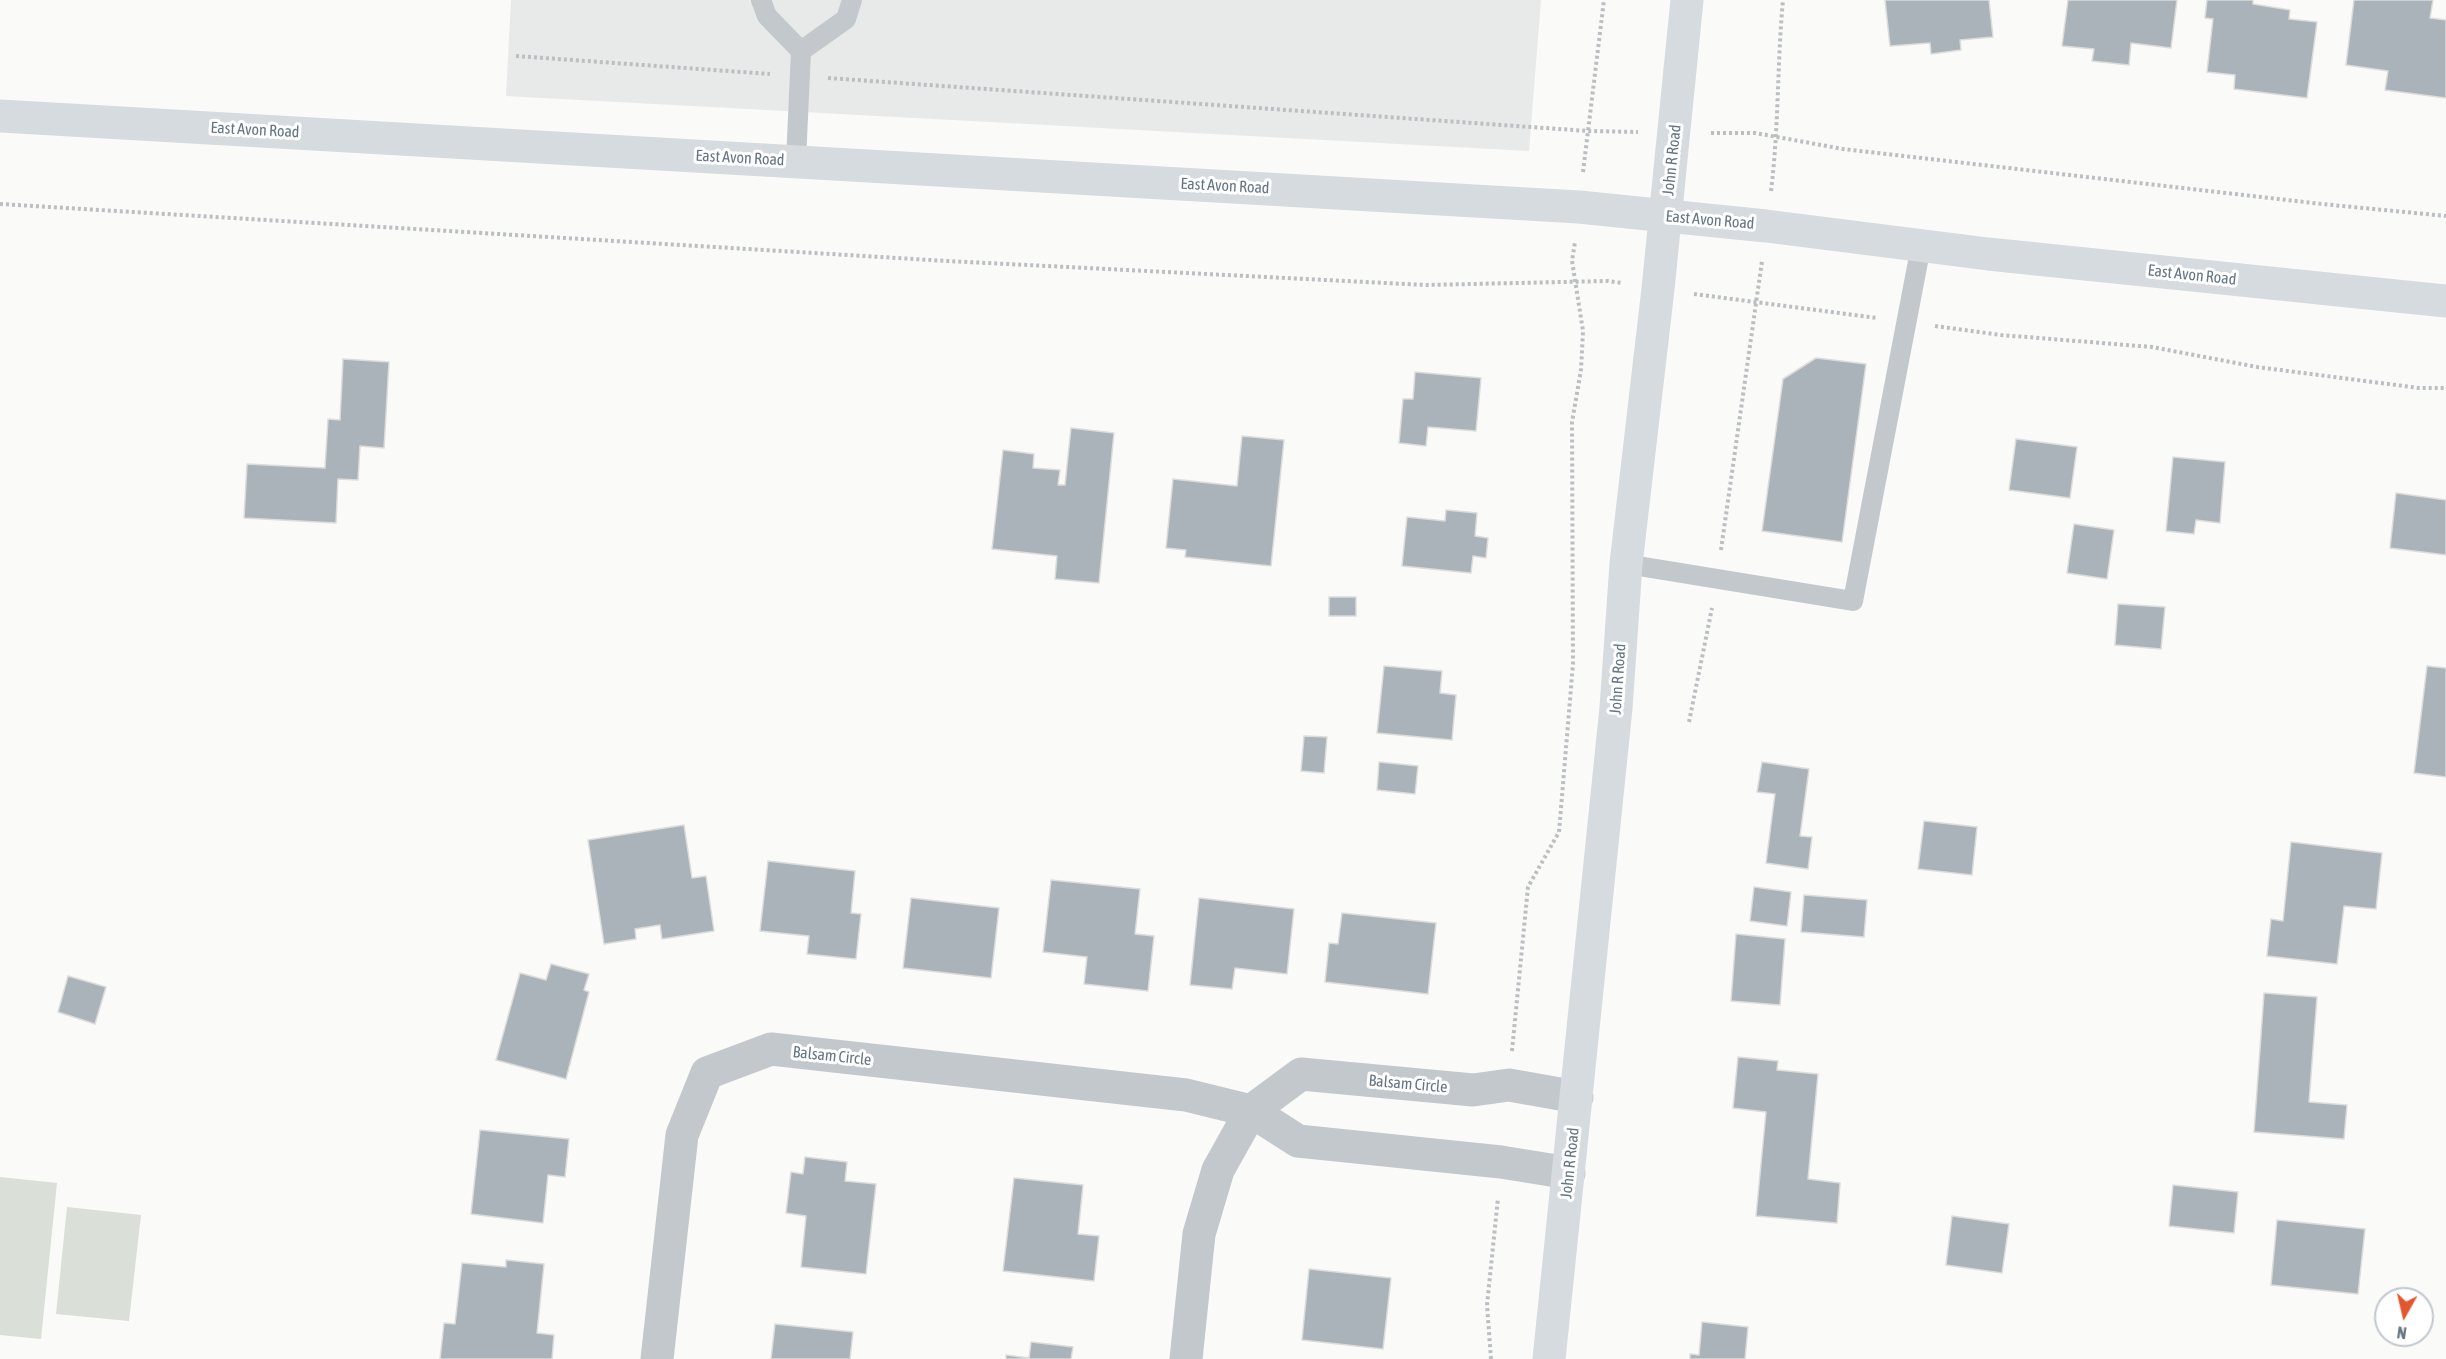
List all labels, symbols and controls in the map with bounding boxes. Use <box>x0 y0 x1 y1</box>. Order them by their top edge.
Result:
street label: East Avon Road <box>210 118 300 142</box>
street label: John R Road <box>1659 124 1685 196</box>
street label: East Avon Road <box>695 146 785 170</box>
street label: East Avon Road <box>1180 174 1270 198</box>
street label: East Avon Road <box>1665 207 1755 233</box>
street label: East Avon Road <box>2147 261 2237 289</box>
street label: John R Road <box>1606 643 1630 715</box>
street label: Balsam Circle <box>792 1042 872 1070</box>
street label: Balsam Circle <box>1368 1071 1448 1097</box>
street label: John R Road <box>1557 1127 1583 1199</box>
north arrow <box>2374 1287 2434 1347</box>
text: N <box>2396 1323 2408 1342</box>

